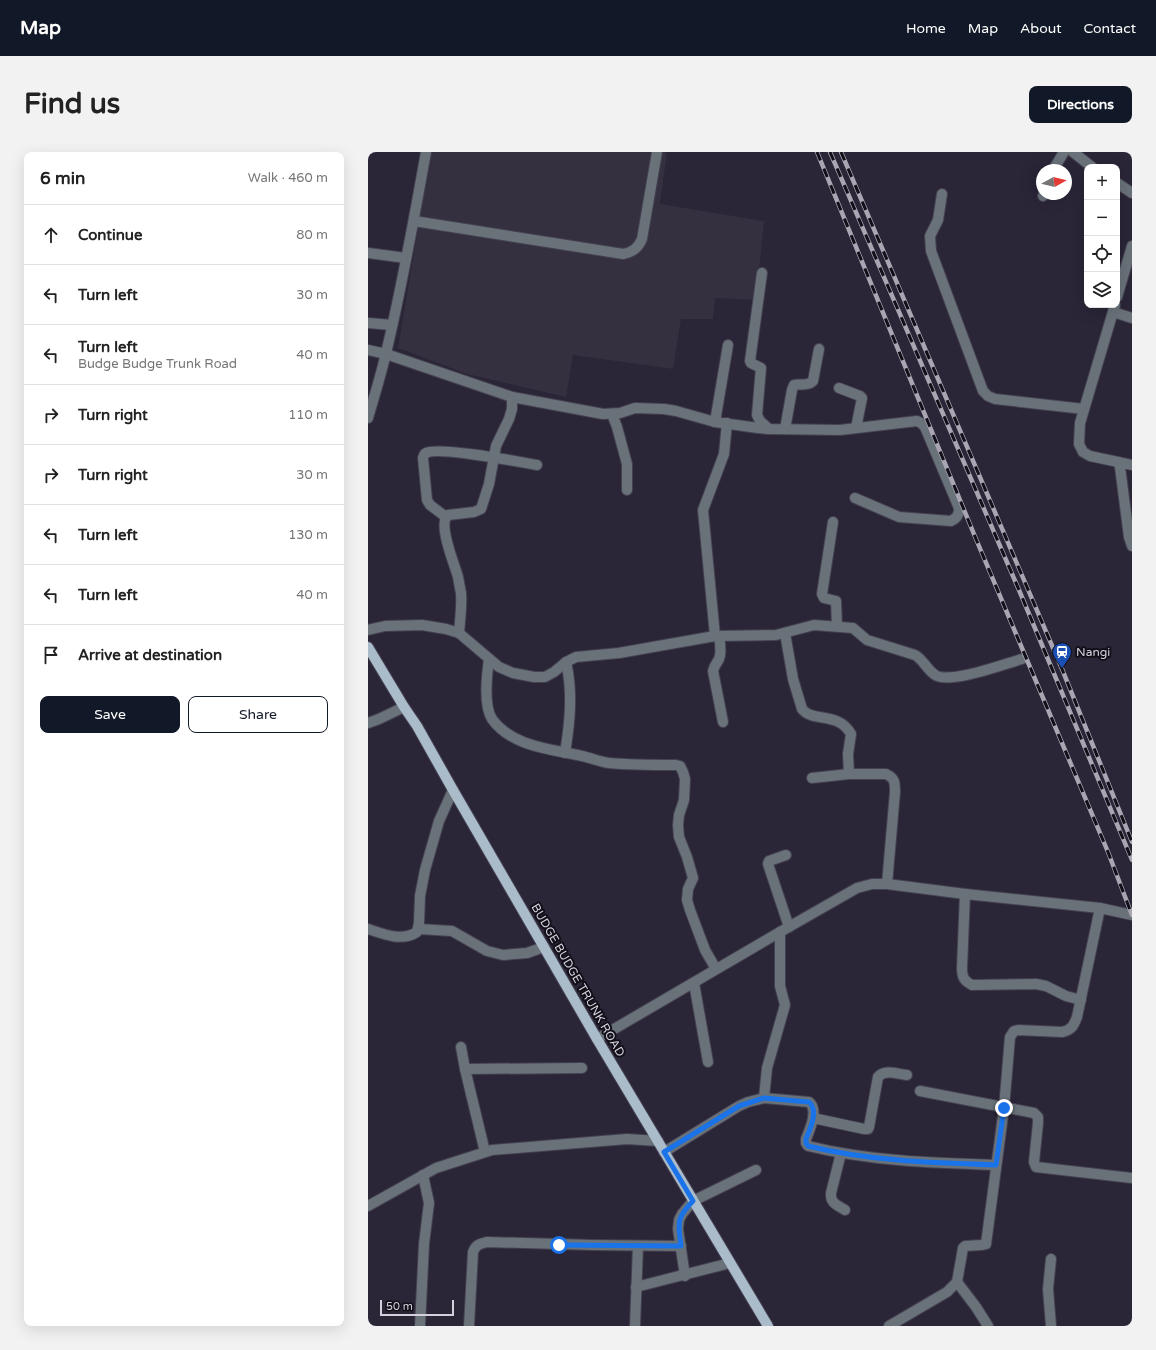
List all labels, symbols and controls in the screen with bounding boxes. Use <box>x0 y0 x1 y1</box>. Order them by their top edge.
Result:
text: Map <box>20 17 61 39</box>
text: Home <box>906 20 946 37</box>
text: Map <box>968 20 998 37</box>
text: About <box>1020 20 1062 37</box>
text: Contact <box>1084 20 1136 37</box>
button: Directions <box>1029 86 1132 123</box>
text: Find us <box>24 87 120 121</box>
north arrow <box>1036 164 1072 200</box>
map controls <box>1084 164 1120 308</box>
button: + <box>1084 164 1120 200</box>
text: 6 min <box>40 168 85 189</box>
text: Walk · 460 m <box>248 170 328 186</box>
button: − <box>1084 200 1120 236</box>
icon: ahead <box>40 224 62 246</box>
text: Continue <box>78 226 142 244</box>
text: 80 m <box>296 227 328 243</box>
button: locate <box>1084 236 1120 272</box>
button: layers <box>1084 272 1120 308</box>
icon: left <box>40 284 62 306</box>
text: Turn left <box>78 286 138 304</box>
text: 30 m <box>296 287 328 303</box>
text: Turn left <box>78 338 138 356</box>
icon: left <box>40 344 62 366</box>
text: 40 m <box>296 347 328 363</box>
text: Budge Budge Trunk Road <box>78 356 237 372</box>
icon: right <box>40 404 62 426</box>
text: Turn right <box>78 406 148 424</box>
text: 110 m <box>288 407 328 423</box>
icon: right <box>40 464 62 486</box>
text: Turn right <box>78 466 148 484</box>
text: 30 m <box>296 467 328 483</box>
icon: left <box>40 524 62 546</box>
text: Turn left <box>78 526 138 544</box>
text: 130 m <box>288 527 328 543</box>
icon: left <box>40 584 62 606</box>
text: Turn left <box>78 586 138 604</box>
text: 40 m <box>296 587 328 603</box>
station icon: Nangi <box>1051 641 1073 669</box>
icon: arrive <box>40 644 62 666</box>
place label: Nangi <box>1076 645 1110 659</box>
text: Arrive at destination <box>78 646 222 664</box>
button: Save <box>40 696 180 733</box>
button: Share <box>188 696 328 733</box>
street label: BUDGE BUDGE TRUNK ROAD <box>528 901 628 1059</box>
route end <box>995 1099 1013 1117</box>
route start <box>550 1236 568 1254</box>
scale bar <box>380 1298 454 1317</box>
text: 50 m <box>386 1300 413 1313</box>

